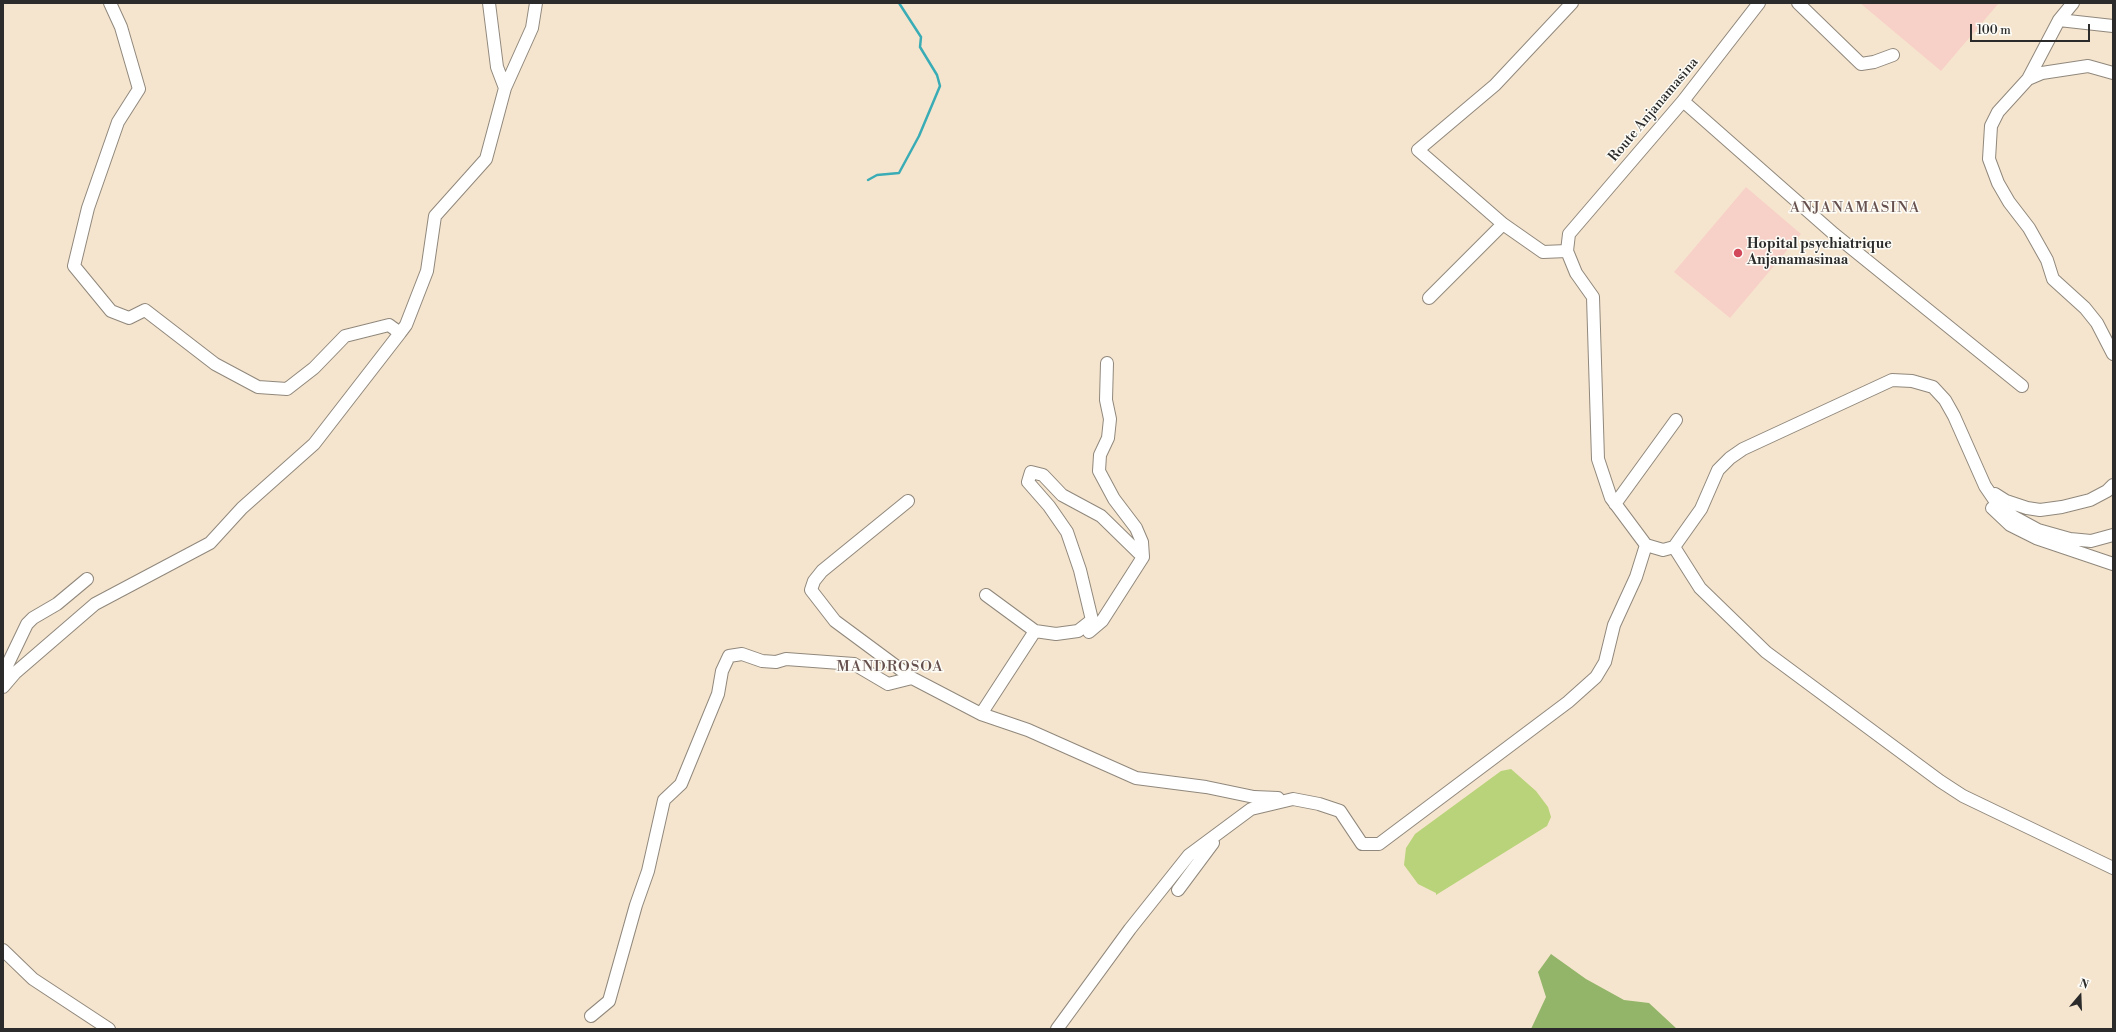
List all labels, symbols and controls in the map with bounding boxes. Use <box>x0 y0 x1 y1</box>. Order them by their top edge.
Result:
scale bar <box>1972 16 2092 42</box>
text: 100 m <box>1977 23 2011 38</box>
street label: Route Anjanamasina <box>1606 54 1702 166</box>
district label: ANJANAMASINA <box>1790 199 1920 217</box>
place label: Hopital psychiatrique Anjanamasinaa <box>1747 237 1892 270</box>
marker: Hopital psychiatrique Anjanamasinaa <box>1732 247 1744 259</box>
district label: MANDROSOA <box>836 658 944 676</box>
north arrow <box>2060 976 2100 1016</box>
text: N <box>2078 977 2090 993</box>

